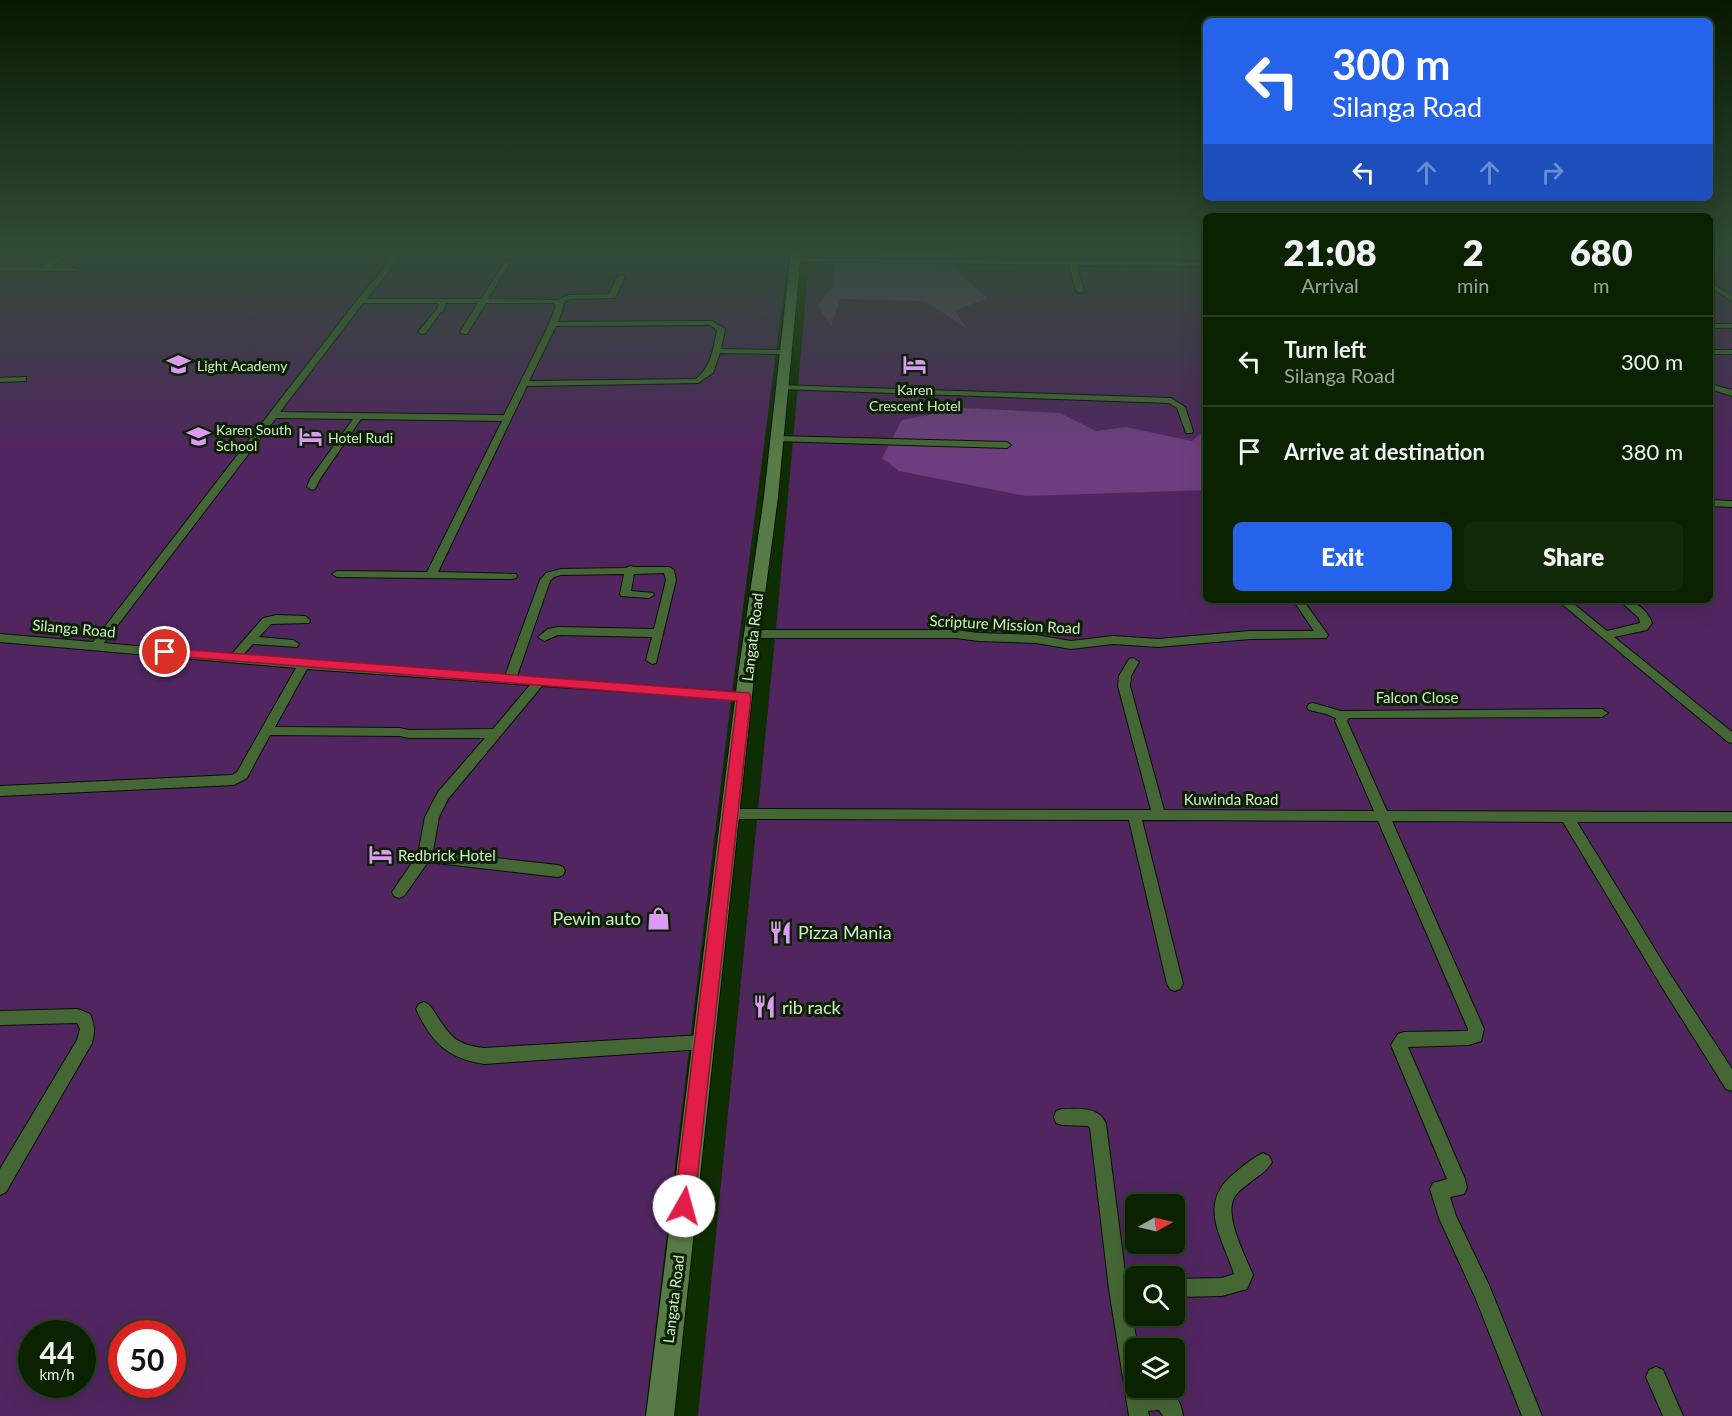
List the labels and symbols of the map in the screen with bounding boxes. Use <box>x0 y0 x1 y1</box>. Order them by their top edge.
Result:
school or university icon: Light Academy <box>166 352 192 378</box>
hotel icon: Karen Crescent Hotel <box>902 352 928 378</box>
place label: Light Academy <box>197 357 288 374</box>
place label: Karen Crescent Hotel <box>869 381 961 414</box>
place label: Karen South School <box>216 421 292 454</box>
school or university icon: Karen South School <box>185 424 211 450</box>
hotel icon: Hotel Rudi <box>297 424 323 450</box>
place label: Hotel Rudi <box>328 429 393 446</box>
street label: Langata Road <box>738 592 766 682</box>
street label: Scripture Mission Road <box>929 611 1081 637</box>
street label: Silanga Road <box>32 615 116 641</box>
pin <box>139 626 190 677</box>
street label: Falcon Close <box>1376 688 1458 706</box>
street label: Kuwinda Road <box>1184 790 1278 808</box>
hotel icon: Redbrick Hotel <box>367 842 393 868</box>
place label: Redbrick Hotel <box>398 846 496 864</box>
shop icon: Pewin auto <box>646 905 672 931</box>
place label: Pewin auto <box>553 907 641 929</box>
restaurant icon: Pizza Mania <box>767 919 793 945</box>
place label: Pizza Mania <box>798 921 892 943</box>
restaurant icon: rib rack <box>751 994 777 1020</box>
place label: rib rack <box>782 996 842 1018</box>
position arrow <box>652 1174 716 1238</box>
north arrow <box>1125 1194 1185 1254</box>
street label: Langata Road <box>659 1254 687 1344</box>
speed limit sign: 50 <box>108 1320 186 1398</box>

